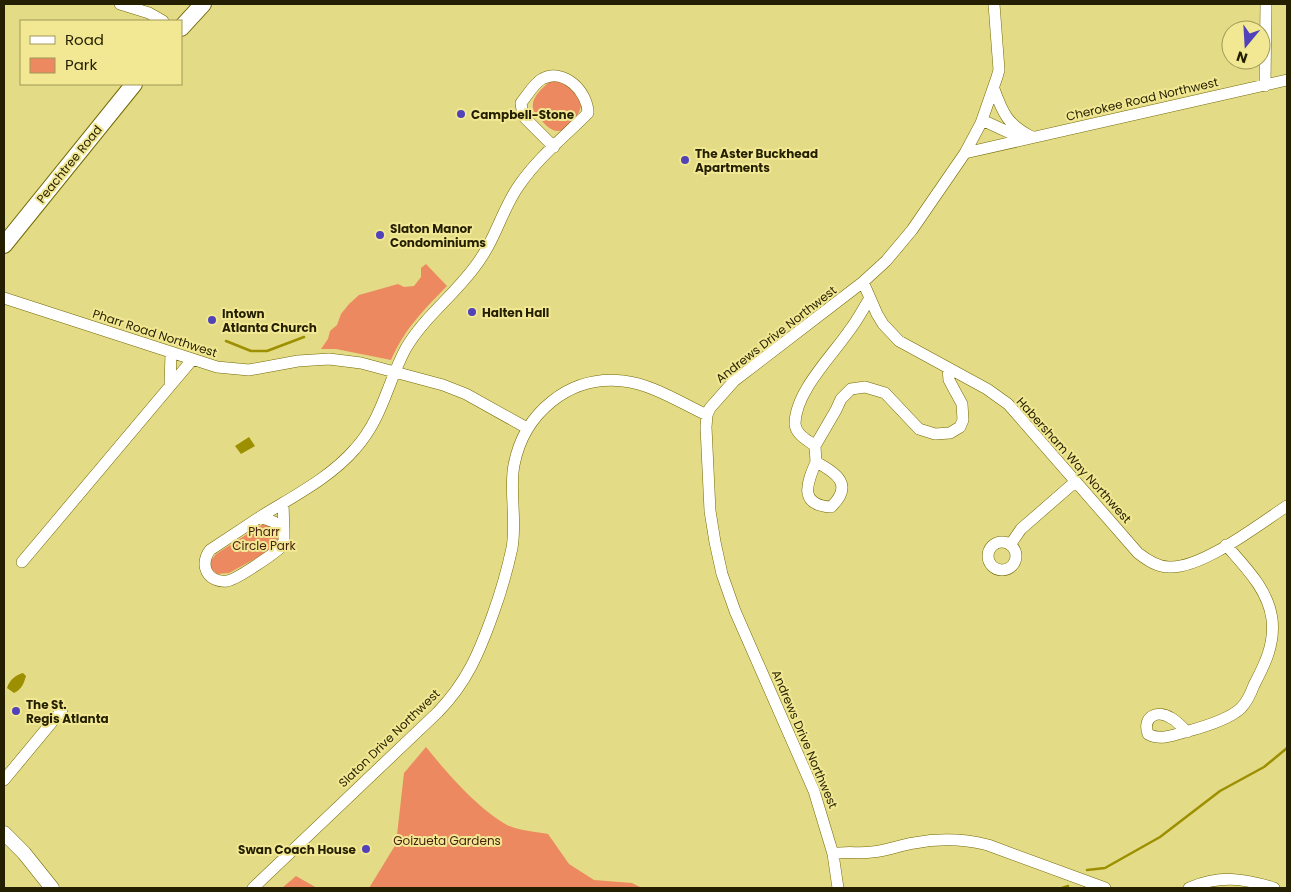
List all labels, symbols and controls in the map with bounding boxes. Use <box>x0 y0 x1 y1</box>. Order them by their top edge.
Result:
legend <box>20 20 182 85</box>
north arrow <box>1221 20 1271 70</box>
text: Road <box>65 29 104 50</box>
text: N <box>1234 46 1250 69</box>
text: Park <box>65 54 97 75</box>
street label: Cherokee Road Northwest <box>1064 73 1220 125</box>
place label: Campbell-Stone <box>471 106 575 123</box>
marker: Campbell-Stone <box>455 108 467 120</box>
street label: Peachtree Road <box>32 122 106 206</box>
place label: The Aster Buckhead Apartments <box>695 145 818 176</box>
marker: The Aster Buckhead Apartments <box>679 154 691 166</box>
place label: Slaton Manor Condominiums <box>390 220 486 251</box>
marker: Slaton Manor Condominiums <box>374 229 386 241</box>
street label: Andrews Drive Northwest <box>712 281 840 387</box>
place label: Halten Hall <box>482 304 549 321</box>
street label: Pharr Road Northwest <box>91 305 219 361</box>
place label: Intown Atlanta Church <box>222 305 317 336</box>
marker: Halten Hall <box>466 306 478 318</box>
marker: Intown Atlanta Church <box>206 314 218 326</box>
street label: Habersham Way Northwest <box>1013 393 1135 527</box>
park label: Pharr Circle Park <box>232 523 296 554</box>
street label: Andrews Drive Northwest <box>768 667 842 811</box>
street label: Slaton Drive Northwest <box>335 685 443 791</box>
place label: The St. Regis Atlanta <box>26 696 109 727</box>
marker: The St. Regis Atlanta <box>10 705 22 717</box>
park label: Goizueta Gardens <box>393 832 501 849</box>
place label: Swan Coach House <box>238 841 357 858</box>
marker: Swan Coach House <box>360 843 372 855</box>

